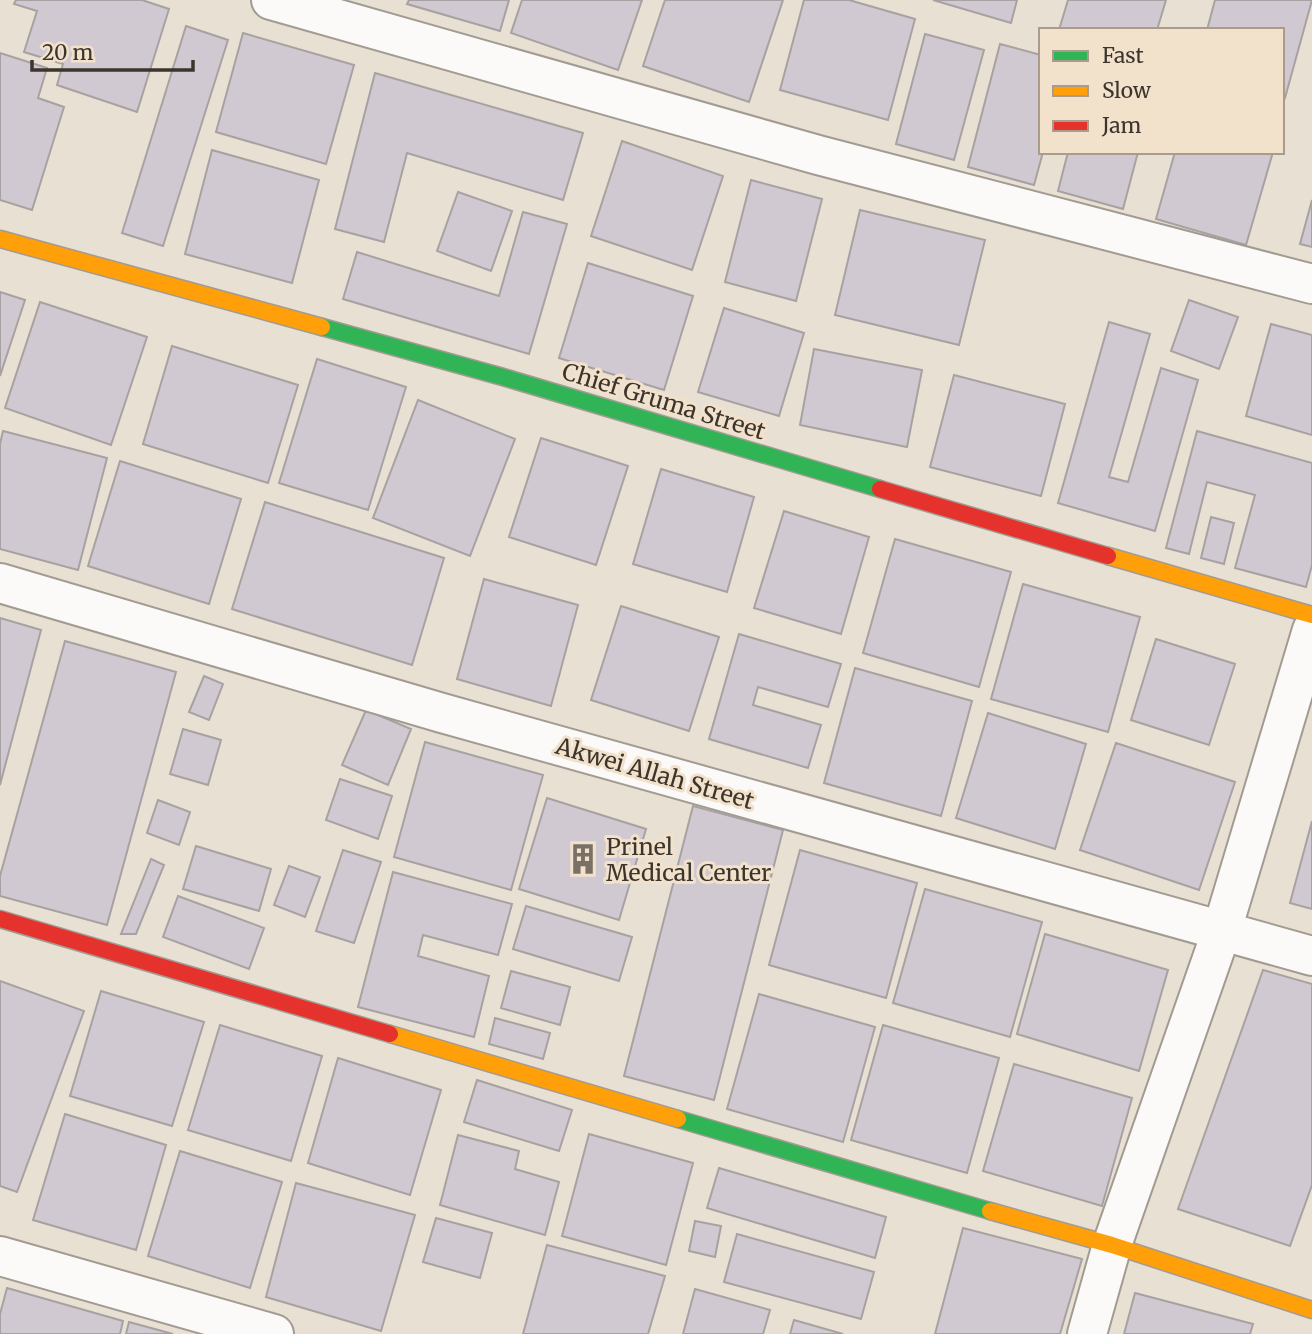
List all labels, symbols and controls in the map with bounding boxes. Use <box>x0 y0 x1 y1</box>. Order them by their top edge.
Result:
scale bar <box>32 28 192 72</box>
legend <box>1039 28 1284 154</box>
text: 20 m <box>42 39 94 66</box>
text: Fast <box>1102 42 1144 69</box>
text: Slow <box>1102 77 1151 104</box>
text: Jam <box>1101 112 1141 139</box>
street label: Chief Gruma Street <box>559 356 769 446</box>
street label: Akwei Allah Street <box>552 731 757 815</box>
place label: Prinel Medical Center <box>606 832 771 887</box>
building icon: Prinel Medical Center <box>566 842 600 876</box>

